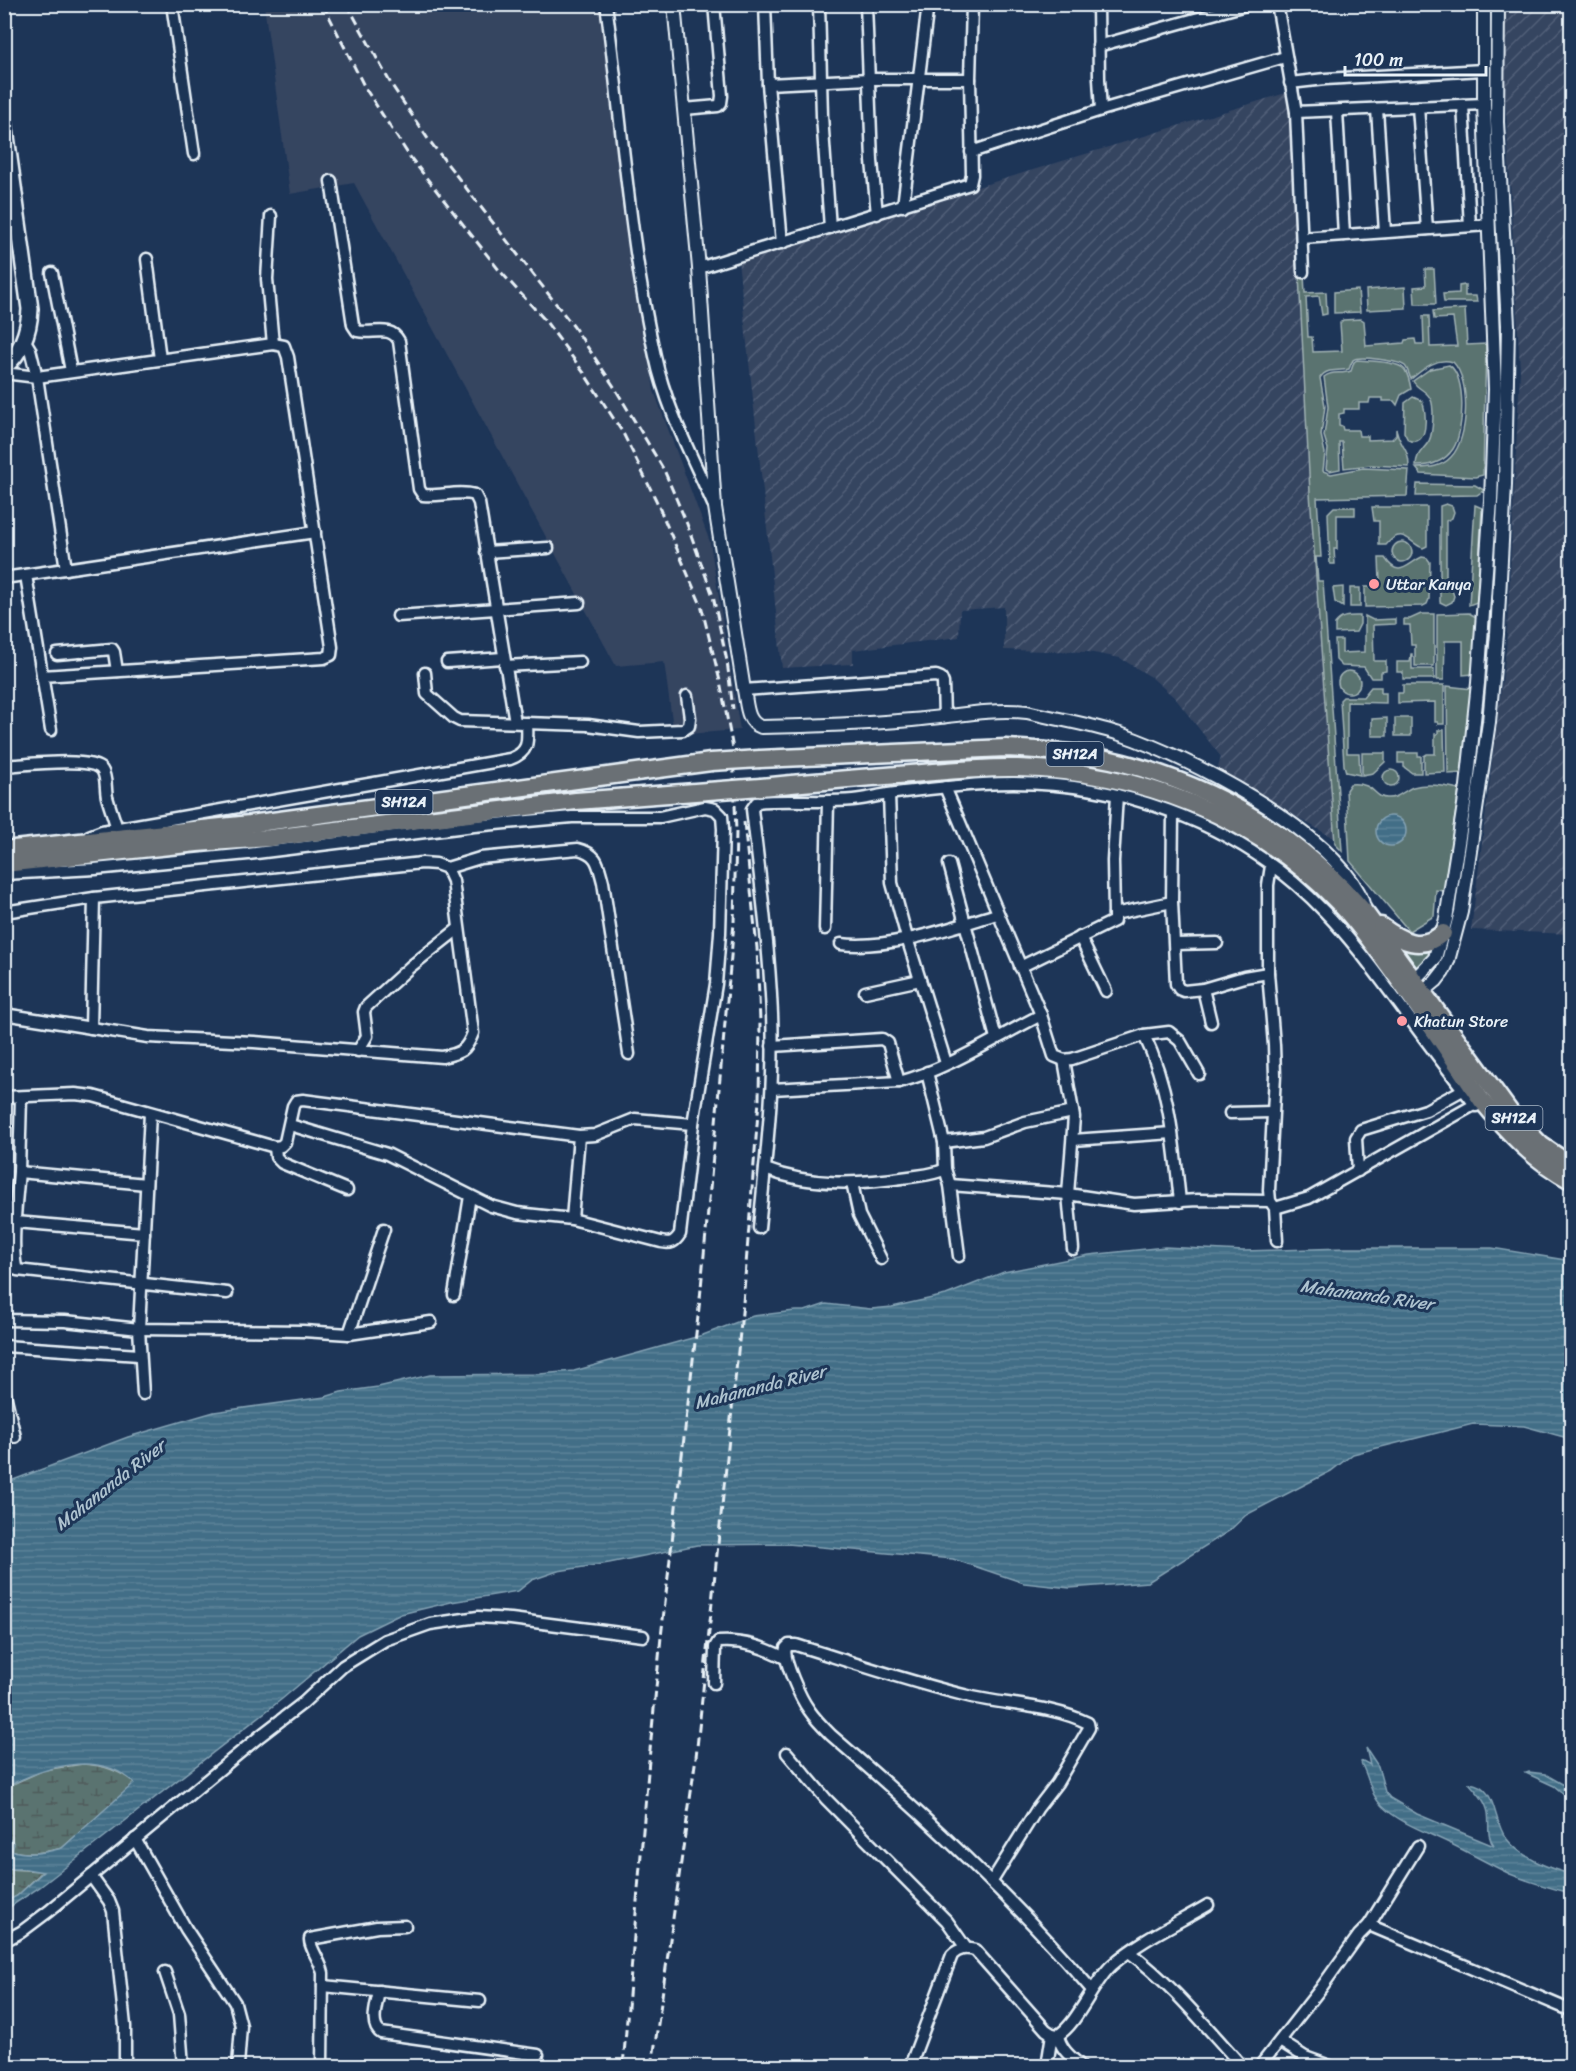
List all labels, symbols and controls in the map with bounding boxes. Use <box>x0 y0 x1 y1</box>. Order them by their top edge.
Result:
scale bar <box>1345 39 1486 77</box>
text: 100 m <box>1354 44 1403 76</box>
place label: Uttar Kanya <box>1386 570 1471 599</box>
marker: Uttar Kanya <box>1367 577 1381 591</box>
road number: SH12A <box>1046 742 1104 766</box>
road number: SH12A <box>376 790 432 814</box>
place label: Khatun Store <box>1414 1007 1508 1036</box>
marker: Khatun Store <box>1395 1014 1409 1028</box>
road number: SH12A <box>1486 1106 1543 1130</box>
water label: Mahananda River <box>1298 1270 1439 1321</box>
water label: Mahananda River <box>691 1354 832 1419</box>
water label: Mahananda River <box>47 1429 176 1539</box>

